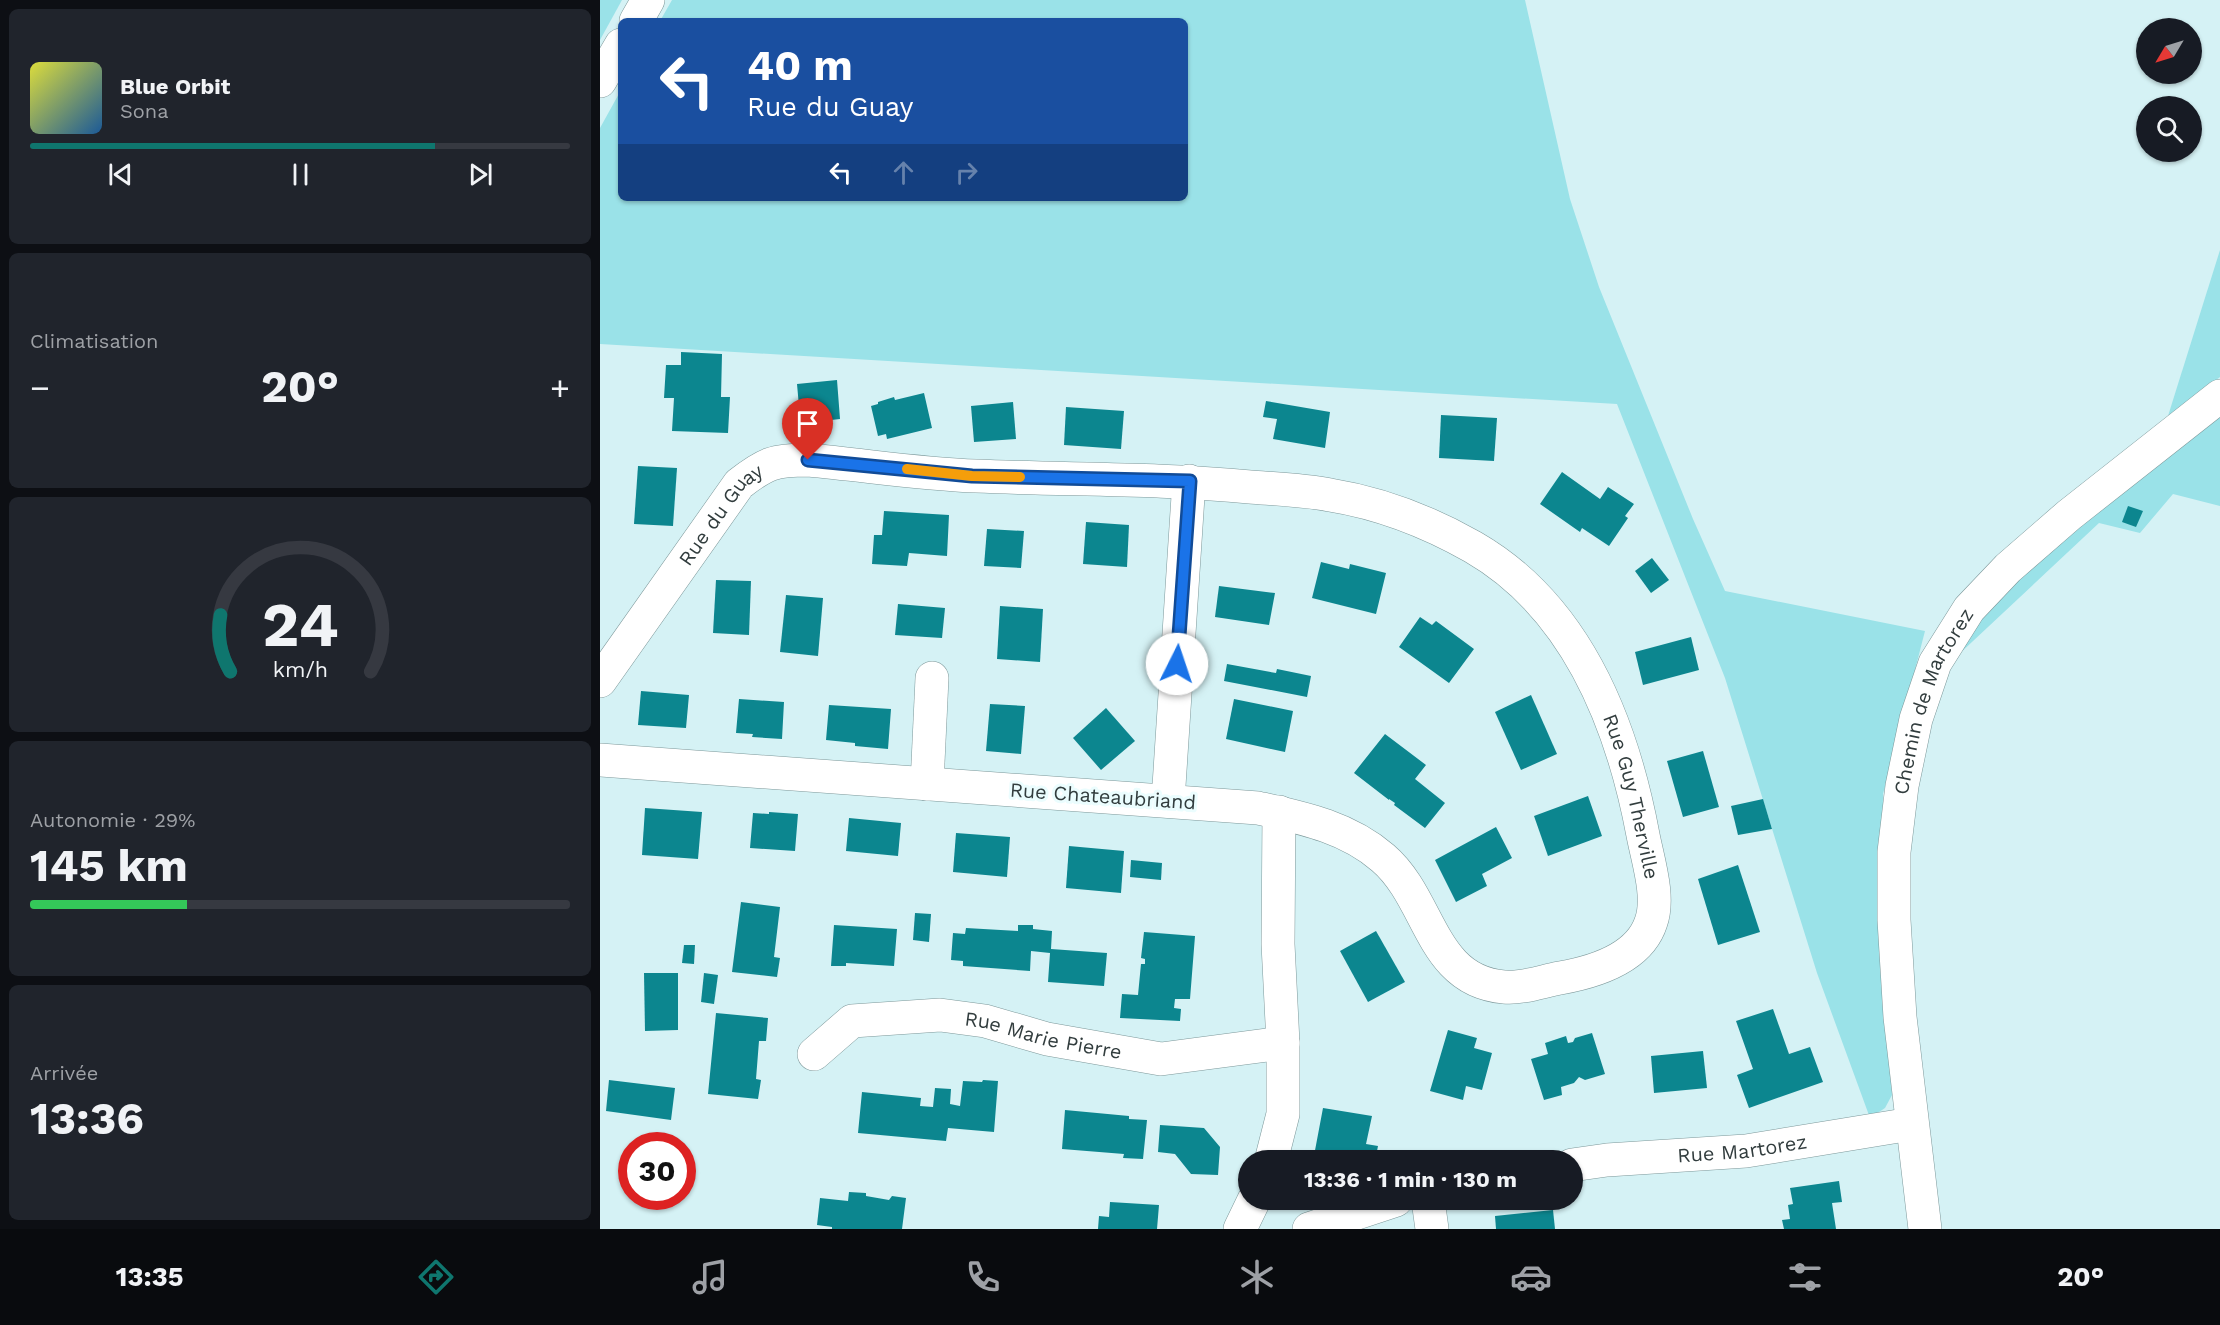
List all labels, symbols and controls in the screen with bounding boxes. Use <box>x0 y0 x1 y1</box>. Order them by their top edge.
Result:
north arrow <box>2136 18 2202 84</box>
map controls <box>2136 18 2202 162</box>
text: 40 m <box>747 41 853 90</box>
icon: left <box>648 42 726 120</box>
text: Blue Orbit <box>120 74 230 99</box>
text: Rue du Guay <box>747 91 914 123</box>
button: search <box>2136 96 2202 162</box>
text: Sona <box>120 99 169 123</box>
icon: left <box>824 156 857 189</box>
icon: ahead <box>887 156 920 189</box>
icon: right <box>950 156 983 189</box>
icon: previous <box>104 158 137 191</box>
icon: pause <box>284 158 317 191</box>
icon: next <box>464 158 497 191</box>
text: Climatisation <box>30 329 158 353</box>
text: 20° <box>261 360 339 413</box>
text: − <box>30 368 50 407</box>
text: + <box>550 368 570 407</box>
pin <box>782 398 833 460</box>
icon: arrive <box>791 407 824 440</box>
street label: Rue du Guay <box>673 458 768 570</box>
text: 24 <box>262 588 338 661</box>
street label: Chemin de Martorez <box>1889 604 1978 796</box>
position arrow <box>1145 632 1209 696</box>
text: km/h <box>272 657 328 682</box>
street label: Rue Guy Therville <box>1598 710 1664 881</box>
street label: Rue Chateaubriand <box>1009 778 1197 814</box>
text: Autonomie · 29% <box>30 808 195 832</box>
text: 145 km <box>30 839 188 892</box>
street label: Rue Marie Pierre <box>963 1006 1124 1064</box>
text: Arrivée <box>30 1061 98 1085</box>
text: 13:36 <box>30 1092 144 1145</box>
street label: Rue Martorez <box>1677 1129 1809 1167</box>
speed limit sign: 30 <box>618 1132 696 1210</box>
text: 13:36 · 1 min · 130 m <box>1304 1167 1517 1192</box>
icon: directions <box>415 1256 457 1298</box>
icon: music <box>689 1256 731 1298</box>
icon: phone <box>962 1256 1004 1298</box>
icon: climate <box>1236 1256 1278 1298</box>
icon: car <box>1510 1256 1552 1298</box>
icon: filters <box>1784 1256 1826 1298</box>
text: 13:35 <box>116 1261 183 1293</box>
text: 20° <box>2057 1261 2104 1293</box>

